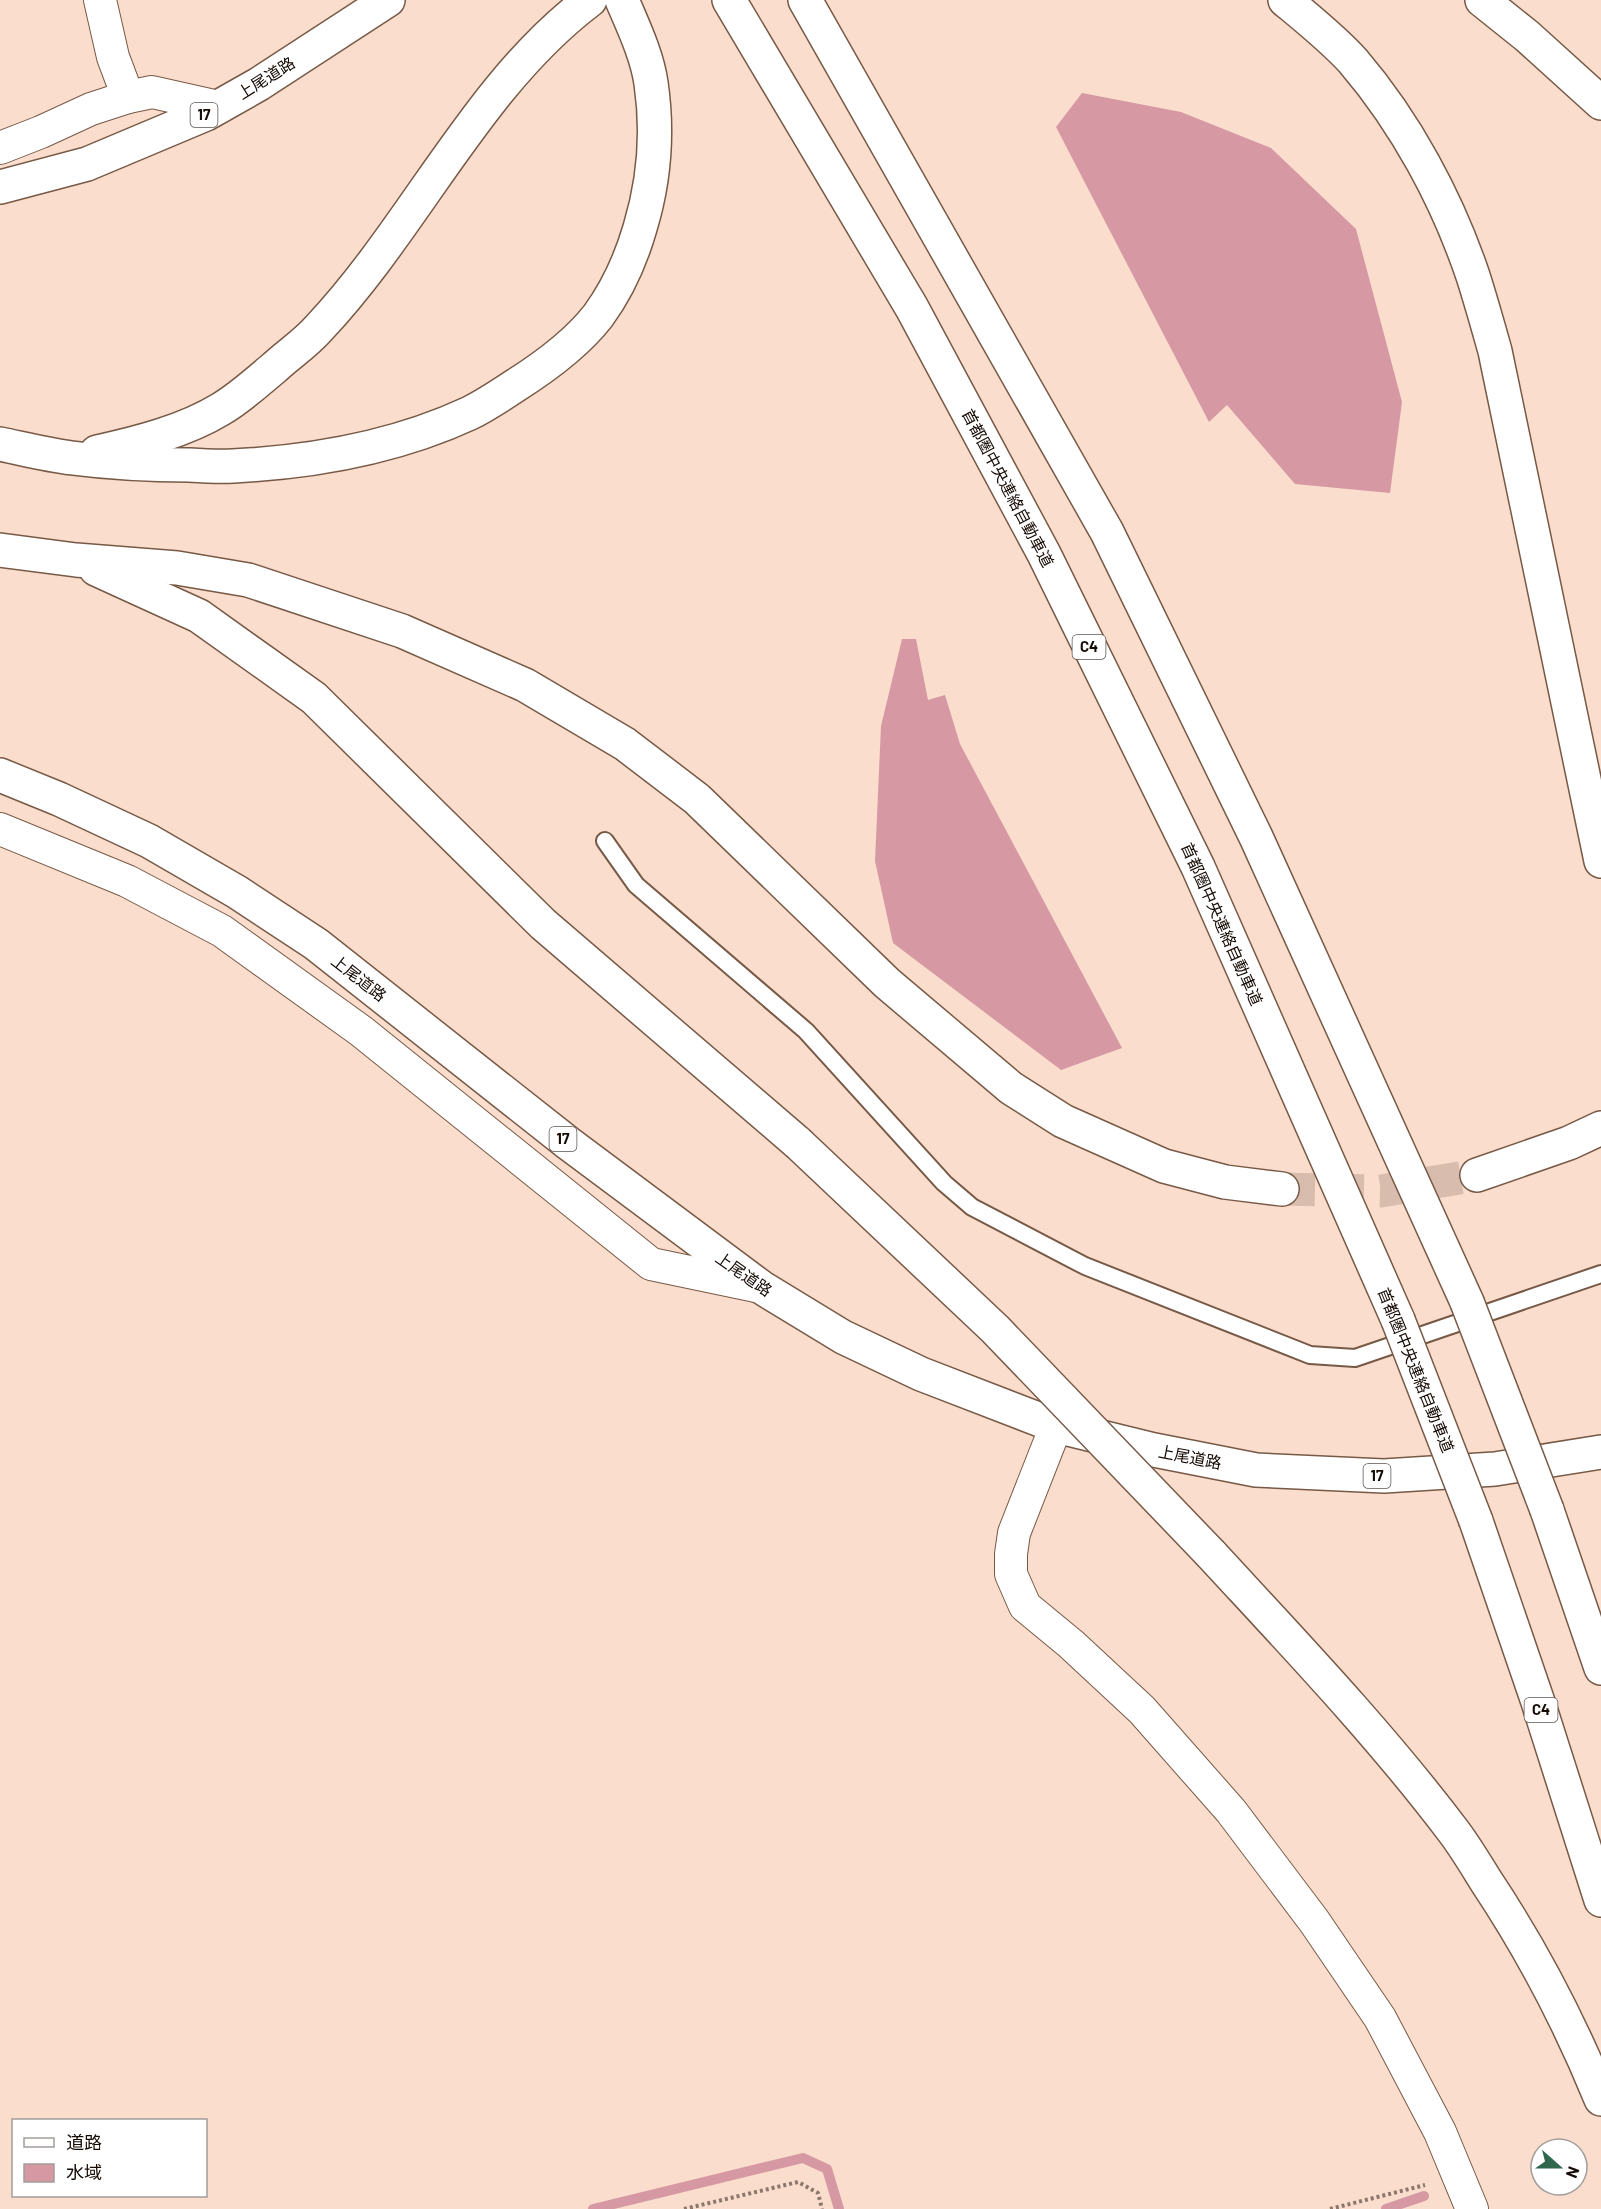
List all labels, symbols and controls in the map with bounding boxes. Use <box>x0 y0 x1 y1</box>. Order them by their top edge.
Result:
street label: 上尾道路 <box>234 53 298 103</box>
road number: 17 <box>190 103 218 127</box>
street label: 首都圏中央連絡自動車道 <box>959 406 1058 570</box>
road number: C4 <box>1072 635 1106 659</box>
street label: 首都圏中央連絡自動車道 <box>1178 840 1267 1008</box>
street label: 上尾道路 <box>328 950 390 1005</box>
road number: 17 <box>550 1127 576 1151</box>
street label: 上尾道路 <box>713 1247 776 1300</box>
street label: 首都圏中央連絡自動車道 <box>1375 1285 1458 1455</box>
street label: 上尾道路 <box>1157 1441 1223 1472</box>
road number: 17 <box>1364 1464 1390 1488</box>
road number: C4 <box>1524 1698 1558 1722</box>
legend <box>12 2119 207 2197</box>
text: 道路 <box>66 2131 102 2153</box>
north arrow <box>1529 2137 1589 2197</box>
text: 水域 <box>66 2161 102 2183</box>
text: N <box>1563 2164 1584 2181</box>

